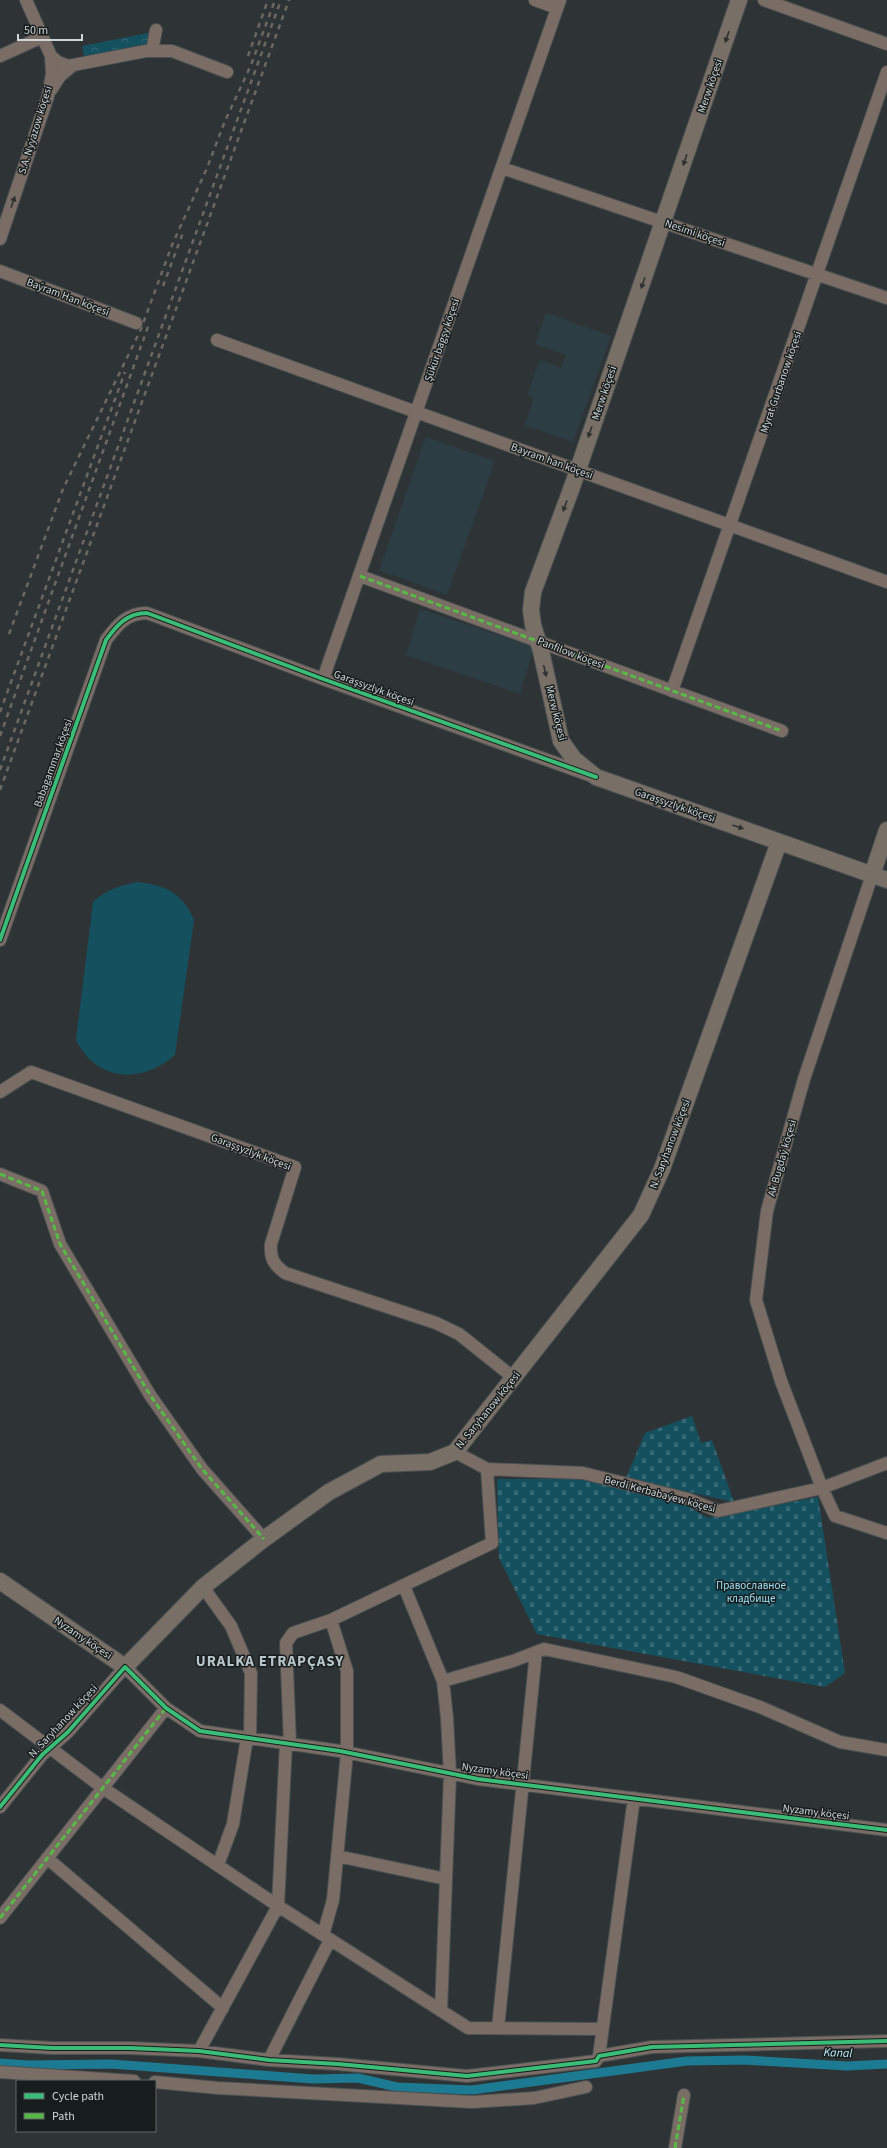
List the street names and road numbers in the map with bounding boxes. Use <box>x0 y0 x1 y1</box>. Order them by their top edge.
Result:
street label: Merw köçesi <box>694 57 726 115</box>
street label: S.A. Nyýazow köçesi <box>14 84 56 176</box>
street label: Nesimi köçesi <box>663 216 727 250</box>
street label: Baýram Han köçesi <box>25 274 111 320</box>
street label: Şükür bagşy köçesi <box>421 296 463 384</box>
street label: Myrat Gurbanow köçesi <box>757 329 805 435</box>
street label: Merw köçesi <box>588 364 620 422</box>
street label: Bayram han köçesi <box>509 439 595 483</box>
street label: Panfilow köçesi <box>535 633 607 673</box>
street label: Garaşsyzlyk köçesi <box>332 666 416 710</box>
street label: Merw köçesi <box>542 684 570 742</box>
street label: Babagammar köçesi <box>30 717 76 809</box>
street label: Garaşsyzlyk köçesi <box>633 784 717 826</box>
street label: N. Saryhanow köçesi <box>646 1097 694 1191</box>
street label: Ak Bugdaý köçesi <box>764 1118 800 1198</box>
street label: Garaşsyzlyk köçesi <box>209 1130 293 1174</box>
street label: N. Saryhanow köçesi <box>452 1368 524 1452</box>
street label: Berdi Kerbabaýew köçesi <box>603 1472 717 1516</box>
street label: Nyzamy köçesi <box>51 1613 115 1663</box>
street label: N. Saryhanow köçesi <box>25 1681 101 1761</box>
street label: Nyzamy köçesi <box>461 1759 529 1783</box>
street label: Nyzamy köçesi <box>782 1800 850 1824</box>

